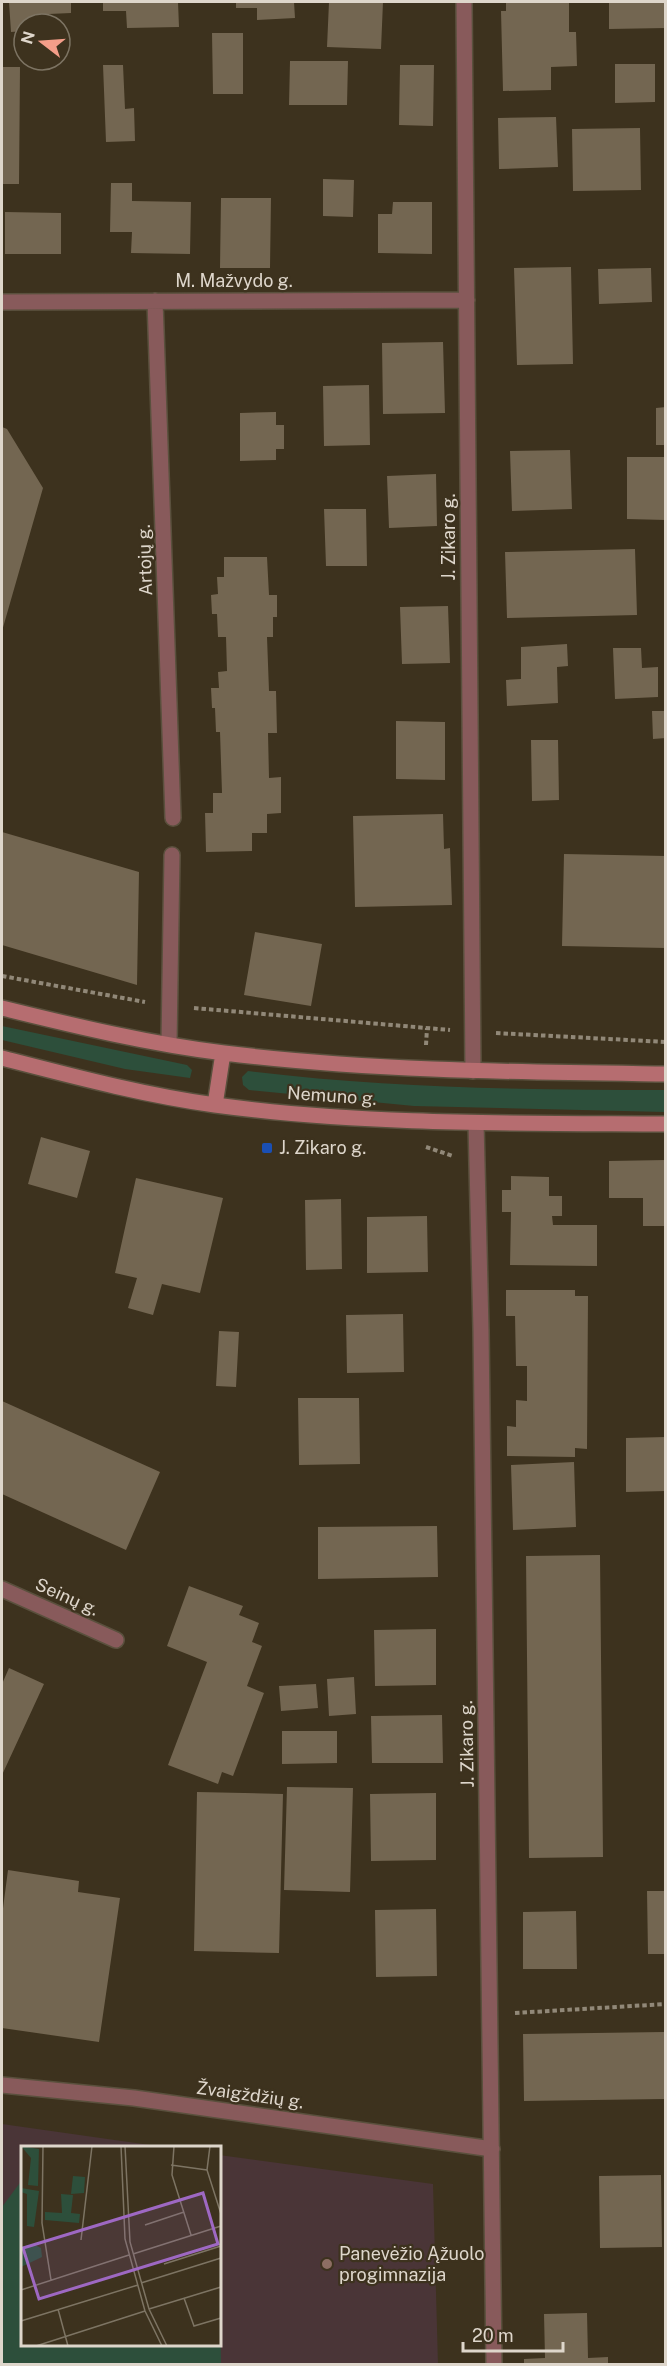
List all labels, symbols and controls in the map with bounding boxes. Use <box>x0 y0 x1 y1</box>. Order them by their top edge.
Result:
north arrow <box>12 12 72 72</box>
text: N <box>17 29 39 47</box>
street label: M. Mažvydo g. <box>175 270 293 291</box>
street label: J. Zikaro g. <box>438 493 459 581</box>
street label: Artojų g. <box>133 524 156 596</box>
street label: Nemuno g. <box>286 1082 378 1109</box>
place label: J. Zikaro g. <box>279 1137 366 1158</box>
marker: J. Zikaro g. <box>260 1141 274 1155</box>
street label: Seinų g. <box>32 1573 102 1620</box>
street label: J. Zikaro g. <box>455 1700 478 1788</box>
street label: Žvaigždžių g. <box>195 2077 305 2112</box>
inset map <box>21 2146 220 2345</box>
place label: Panevėžio Ąžuolo progimnazija <box>339 2243 484 2285</box>
marker: Panevėžio Ąžuolo progimnazija <box>320 2257 334 2271</box>
scale bar <box>463 2315 564 2353</box>
text: 20 m <box>472 2325 514 2346</box>

